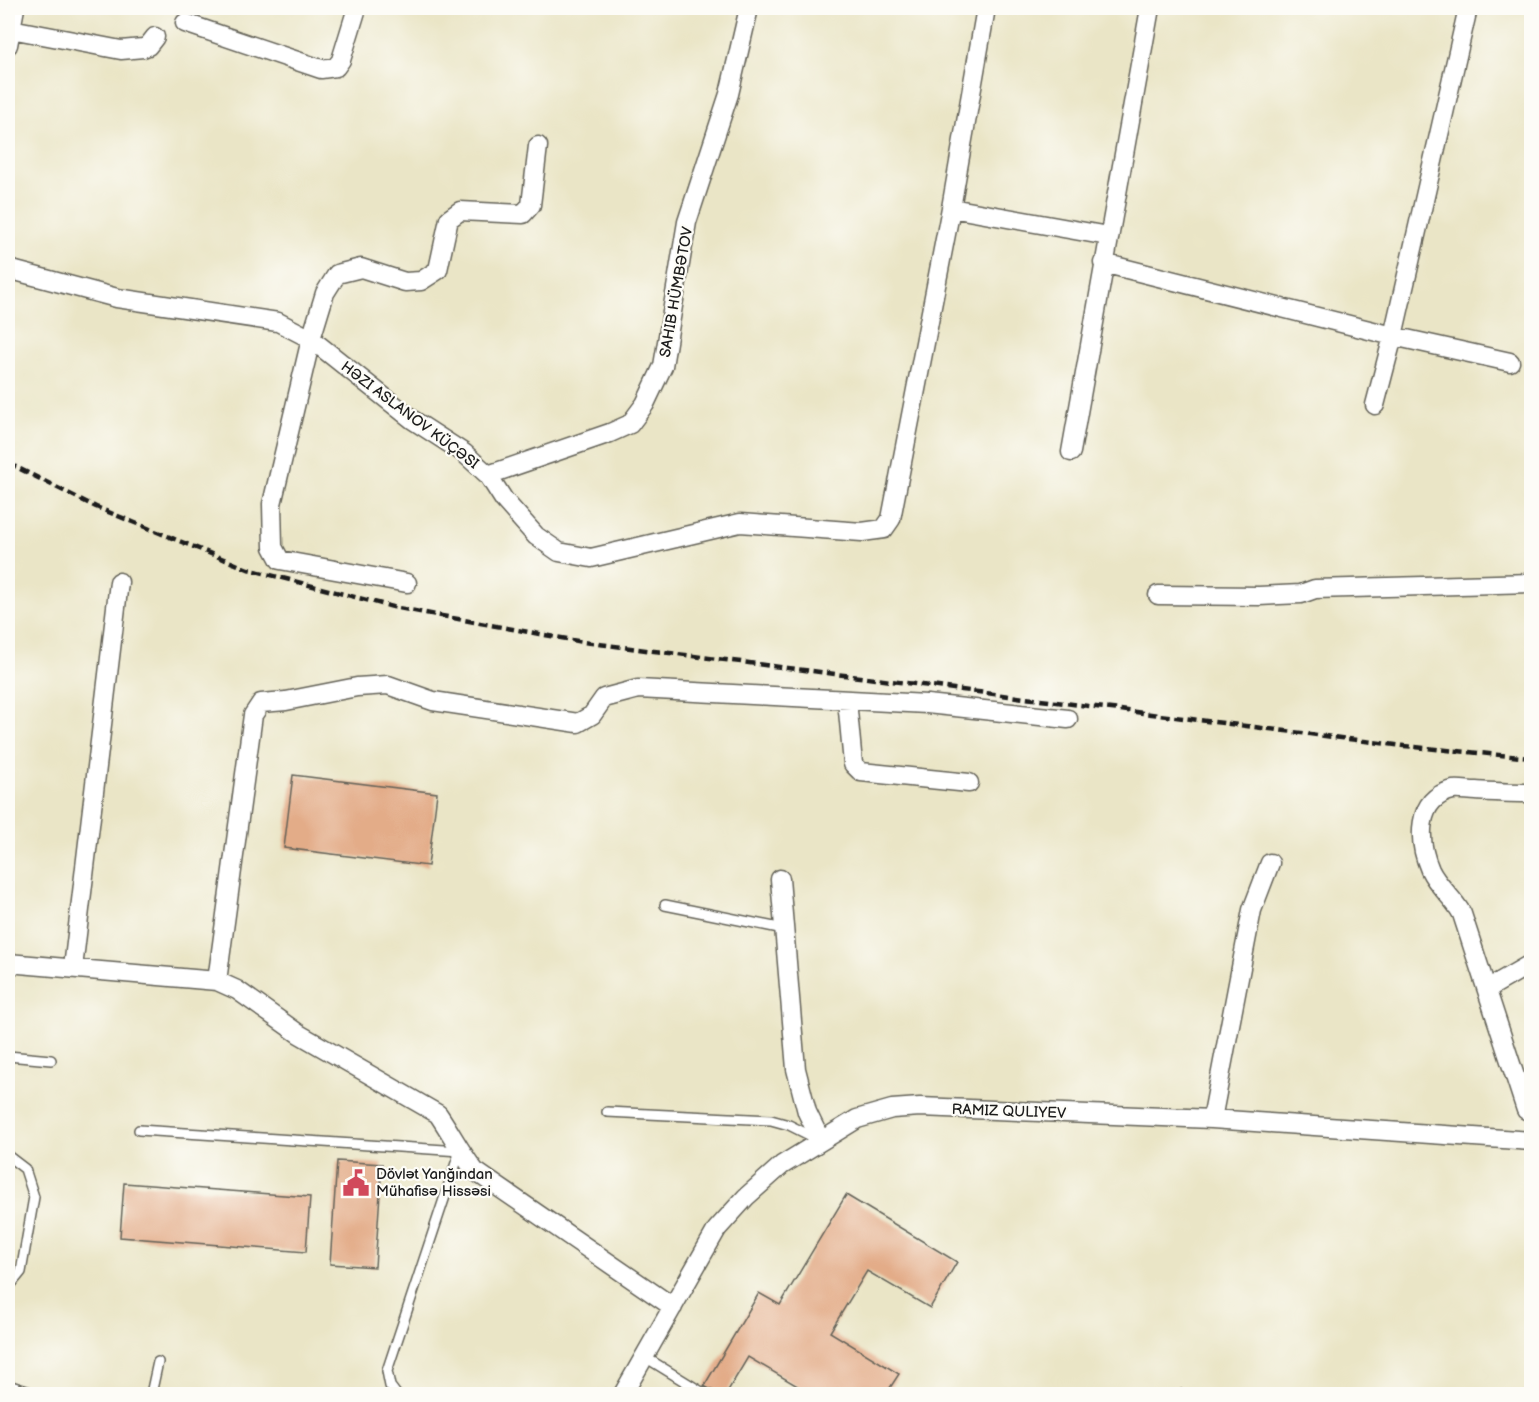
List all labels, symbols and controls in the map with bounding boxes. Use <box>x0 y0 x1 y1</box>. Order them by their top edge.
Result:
street label: SAHIB HÜMBƏTOV <box>656 224 697 359</box>
street label: HƏZI ASLANOV KÜÇƏSI <box>337 357 483 474</box>
street label: RAMIZ QULIYEV <box>951 1100 1067 1123</box>
place label: Dövlət Yanğından Mühafisə Hissəsi <box>376 1165 493 1201</box>
public building icon: Dövlət Yanğından Mühafisə Hissəsi <box>341 1168 371 1198</box>

